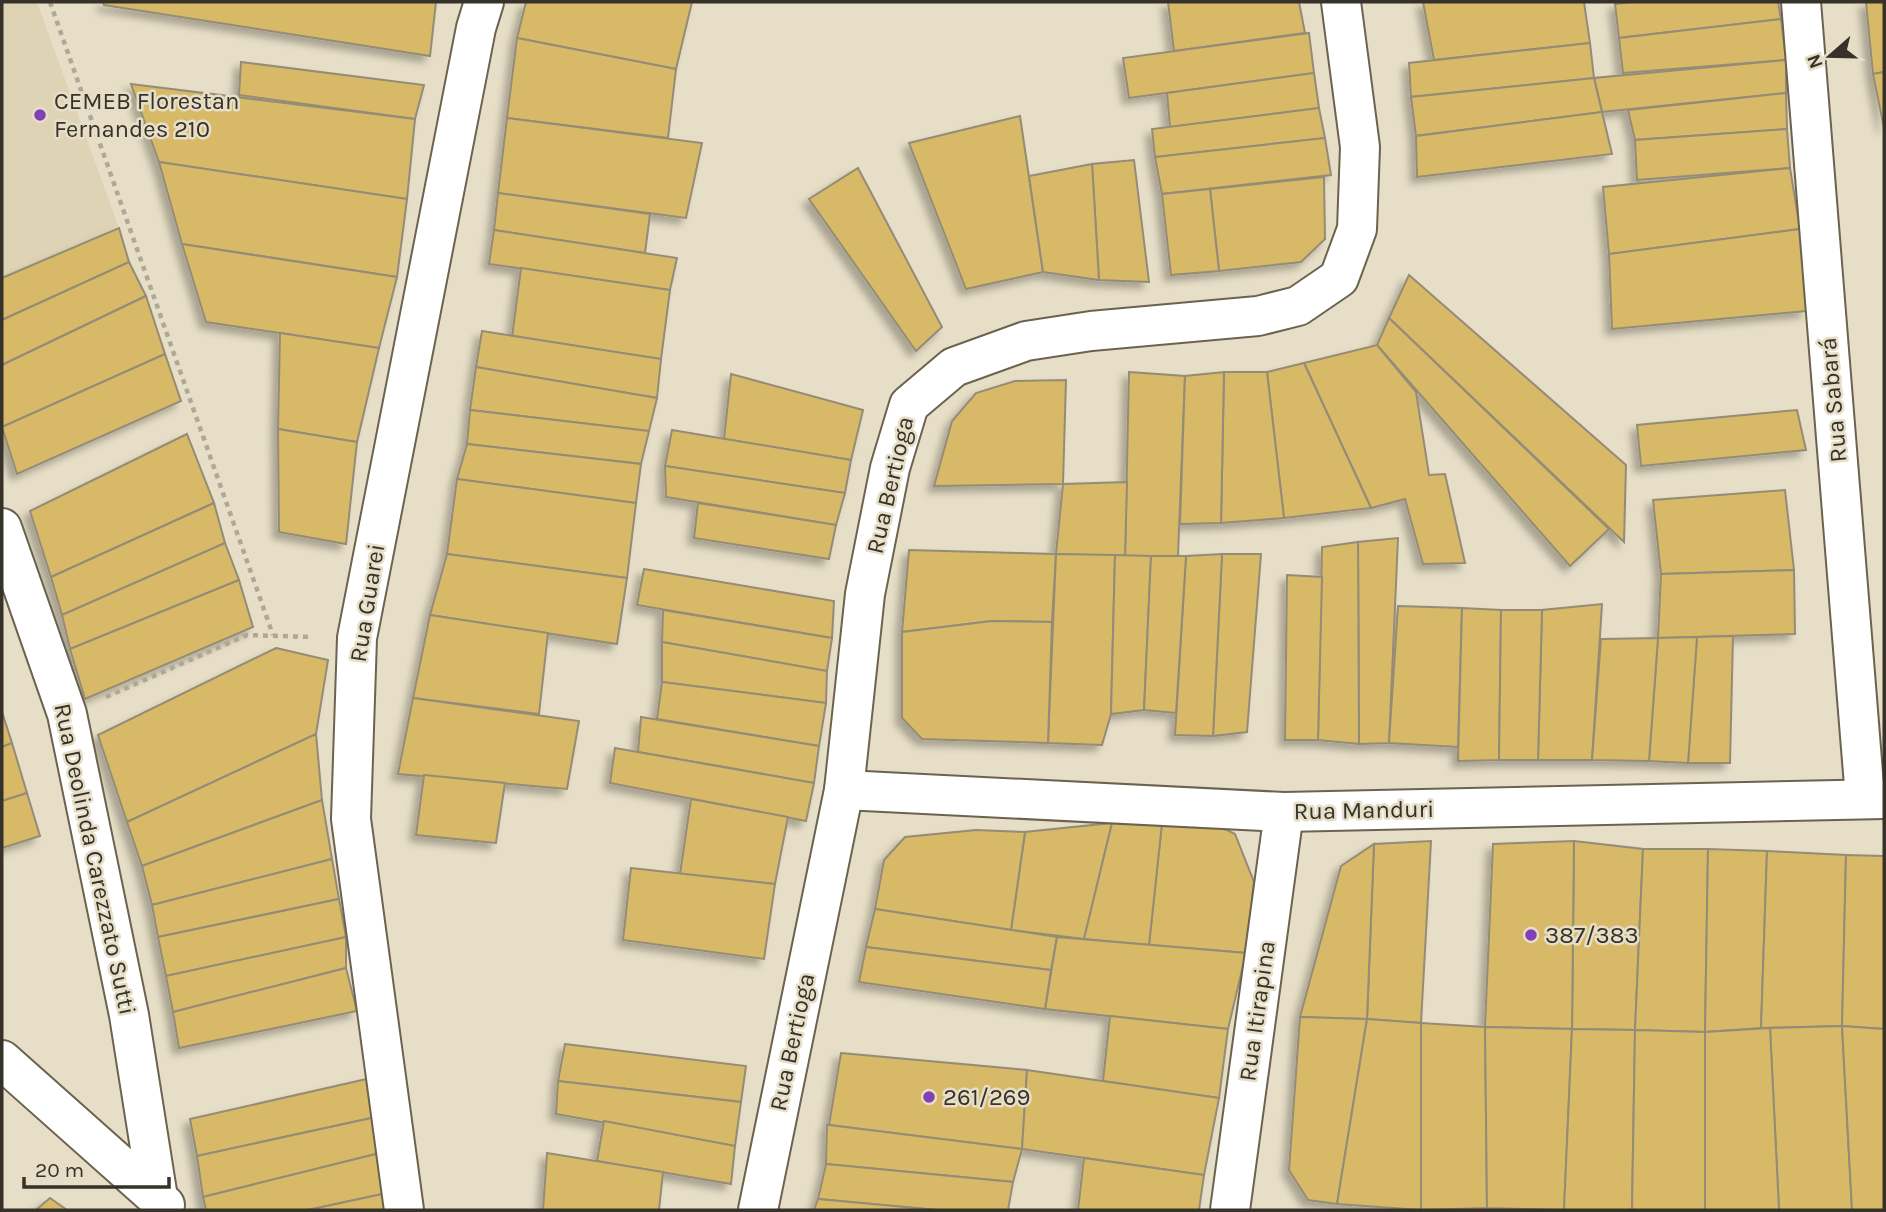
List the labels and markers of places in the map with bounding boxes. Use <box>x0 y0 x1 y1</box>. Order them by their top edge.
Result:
place label: CEMEB Florestan Fernandes 210 <box>54 87 239 143</box>
marker: CEMEB Florestan Fernandes 210 <box>32 107 48 123</box>
place label: 387/383 <box>1545 921 1639 949</box>
marker: 387/383 <box>1523 927 1539 943</box>
place label: 261/269 <box>943 1083 1031 1111</box>
marker: 261/269 <box>921 1089 937 1105</box>

